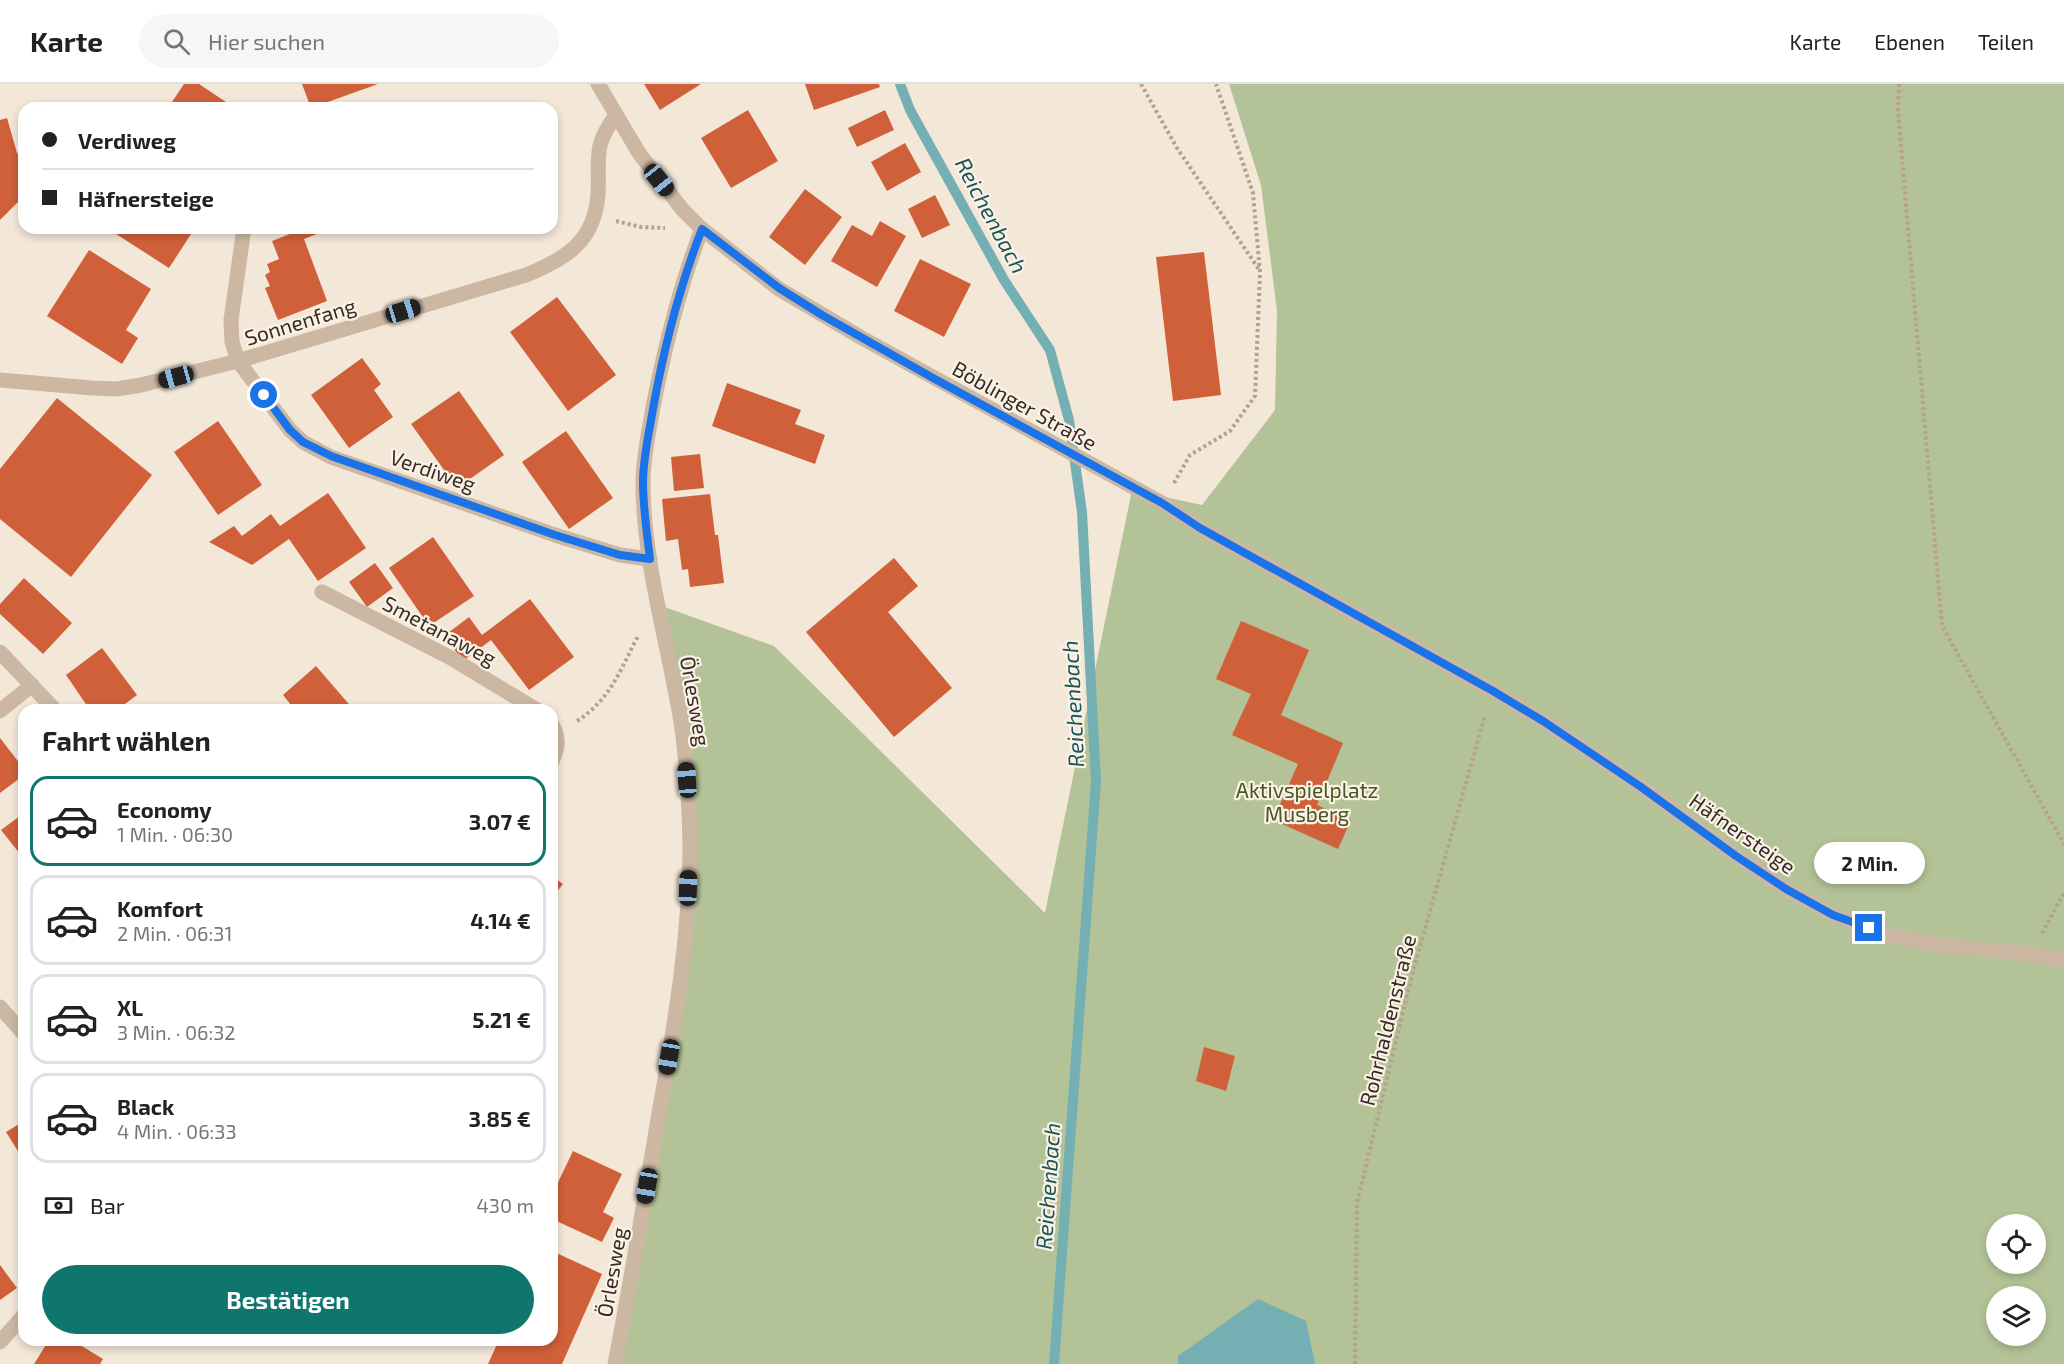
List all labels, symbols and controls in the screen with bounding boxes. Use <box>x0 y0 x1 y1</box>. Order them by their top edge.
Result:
search box <box>139 14 559 68</box>
text: Karte <box>30 24 103 58</box>
icon: search <box>160 25 193 58</box>
text: Hier suchen <box>208 28 325 54</box>
text: Karte <box>1790 29 1841 54</box>
text: Ebenen <box>1874 29 1945 54</box>
text: Teilen <box>1978 29 2034 54</box>
text: Verdiweg <box>78 127 176 153</box>
water label: Reichenbach <box>951 153 1033 277</box>
car <box>641 160 677 200</box>
text: Häfnersteige <box>78 185 214 211</box>
street label: Sonnenfang <box>241 292 359 350</box>
car <box>383 297 423 325</box>
street label: Böblinger Straße <box>948 355 1102 455</box>
car <box>156 364 196 390</box>
route start <box>250 381 277 408</box>
street label: Verdiweg <box>387 444 479 496</box>
street label: Smetanaweg <box>379 590 501 670</box>
water label: Reichenbach <box>1056 640 1088 768</box>
street label: Örlesweg <box>676 654 716 748</box>
text: Fahrt wählen <box>42 724 211 756</box>
car <box>677 761 697 799</box>
park label: Aktivspielplatz Musberg <box>1236 777 1378 826</box>
street label: Häfnersteige <box>1685 787 1801 879</box>
icon: car <box>45 794 99 848</box>
text: Economy <box>117 796 212 822</box>
text: 3.07 € <box>469 808 531 834</box>
text: 1 Min. · 06:30 <box>117 822 233 846</box>
callout: 2 Min. <box>1814 841 1924 883</box>
text: 2 Min. <box>1841 851 1898 875</box>
car <box>678 870 698 906</box>
icon: car <box>45 893 99 947</box>
text: Komfort <box>117 895 203 921</box>
text: 4.14 € <box>470 907 531 933</box>
route end <box>1855 914 1882 941</box>
text: 2 Min. · 06:31 <box>117 921 232 945</box>
street label: Rohrhaldenstraße <box>1354 932 1420 1108</box>
icon: car <box>45 992 99 1046</box>
text: XL <box>117 994 143 1020</box>
text: 5.21 € <box>472 1006 531 1032</box>
text: 3 Min. · 06:32 <box>117 1020 236 1044</box>
car <box>657 1038 681 1076</box>
icon: car <box>45 1091 99 1145</box>
text: Black <box>117 1093 174 1119</box>
text: 3.85 € <box>468 1105 531 1131</box>
text: 4 Min. · 06:33 <box>117 1119 237 1143</box>
water label: Reichenbach <box>1030 1122 1064 1250</box>
car <box>635 1167 659 1205</box>
icon: cash <box>42 1189 75 1222</box>
text: Bar <box>90 1192 125 1218</box>
text: 430 m <box>477 1193 534 1217</box>
map controls <box>1986 1214 2046 1346</box>
button: locate <box>1986 1214 2046 1274</box>
street label: Örlesweg <box>591 1225 631 1319</box>
button: Bestätigen <box>42 1265 534 1334</box>
button: layers <box>1986 1286 2046 1346</box>

